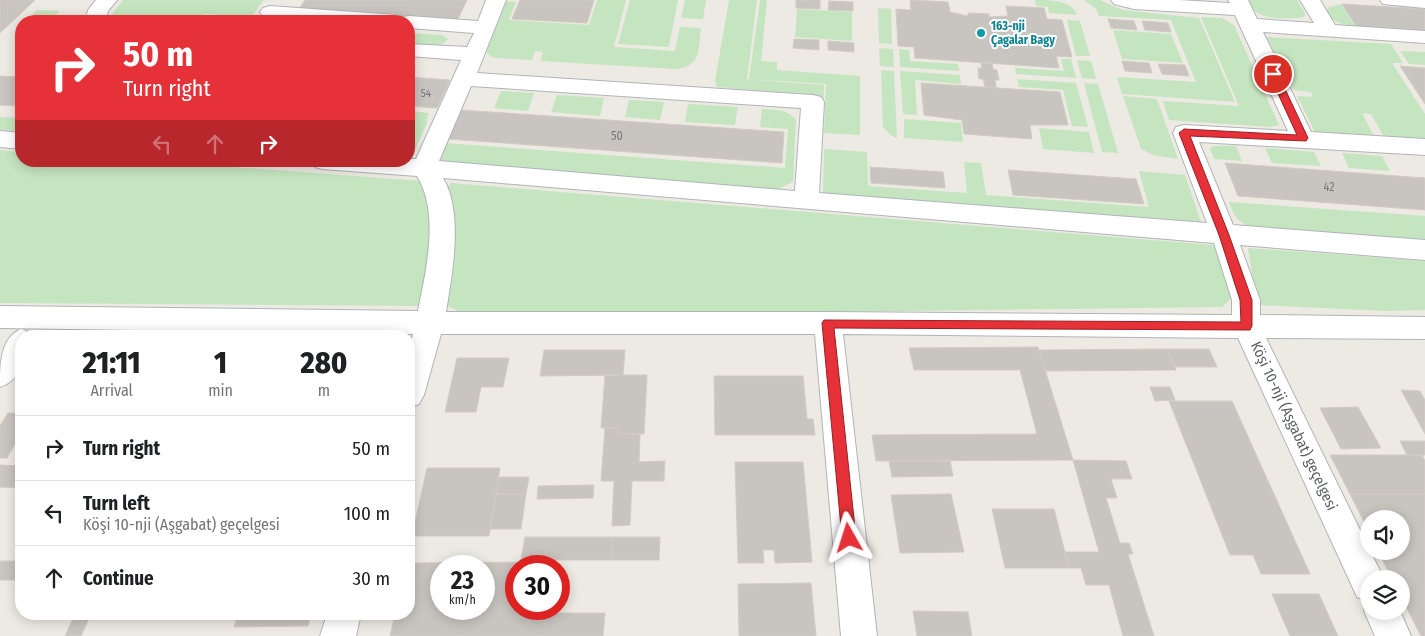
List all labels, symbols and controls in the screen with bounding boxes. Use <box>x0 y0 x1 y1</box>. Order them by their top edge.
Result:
place label: 163-nji Çagalar Bagy <box>991 19 1055 48</box>
marker: 163-nji Çagalar Bagy <box>975 27 987 39</box>
text: 50 m <box>123 33 193 75</box>
icon: right <box>40 35 105 100</box>
pin <box>1252 53 1294 95</box>
icon: arrive <box>1259 60 1287 88</box>
text: Turn right <box>123 75 211 102</box>
house number: 54 <box>421 87 432 100</box>
house number: 50 <box>611 129 623 143</box>
icon: left <box>148 130 176 158</box>
icon: ahead <box>201 130 229 158</box>
icon: right <box>254 130 282 158</box>
house number: 42 <box>1324 180 1334 194</box>
street label: Köşi 10-nji (Aşgabat) geçelgesi <box>1247 339 1341 513</box>
text: 21:11 <box>83 345 141 381</box>
text: 1 <box>214 345 227 381</box>
text: 280 <box>301 345 347 381</box>
text: Arrival <box>90 381 133 400</box>
text: min <box>208 381 233 400</box>
text: m <box>318 381 330 400</box>
icon: right <box>40 434 68 462</box>
text: Turn right <box>83 437 160 460</box>
text: 50 m <box>352 437 390 460</box>
text: Turn left <box>83 492 150 515</box>
icon: left <box>40 499 68 527</box>
text: 100 m <box>344 502 390 525</box>
map controls <box>1360 510 1410 620</box>
button: sound <box>1360 510 1410 560</box>
position arrow <box>822 511 874 563</box>
text: Köşi 10-nji (Aşgabat) geçelgesi <box>83 515 280 534</box>
speed limit sign: 30 <box>505 555 570 620</box>
icon: ahead <box>40 564 68 592</box>
text: 23 <box>451 566 474 596</box>
text: Continue <box>83 567 154 590</box>
text: 30 m <box>352 567 390 590</box>
button: layers <box>1360 570 1410 620</box>
text: km/h <box>449 593 476 607</box>

